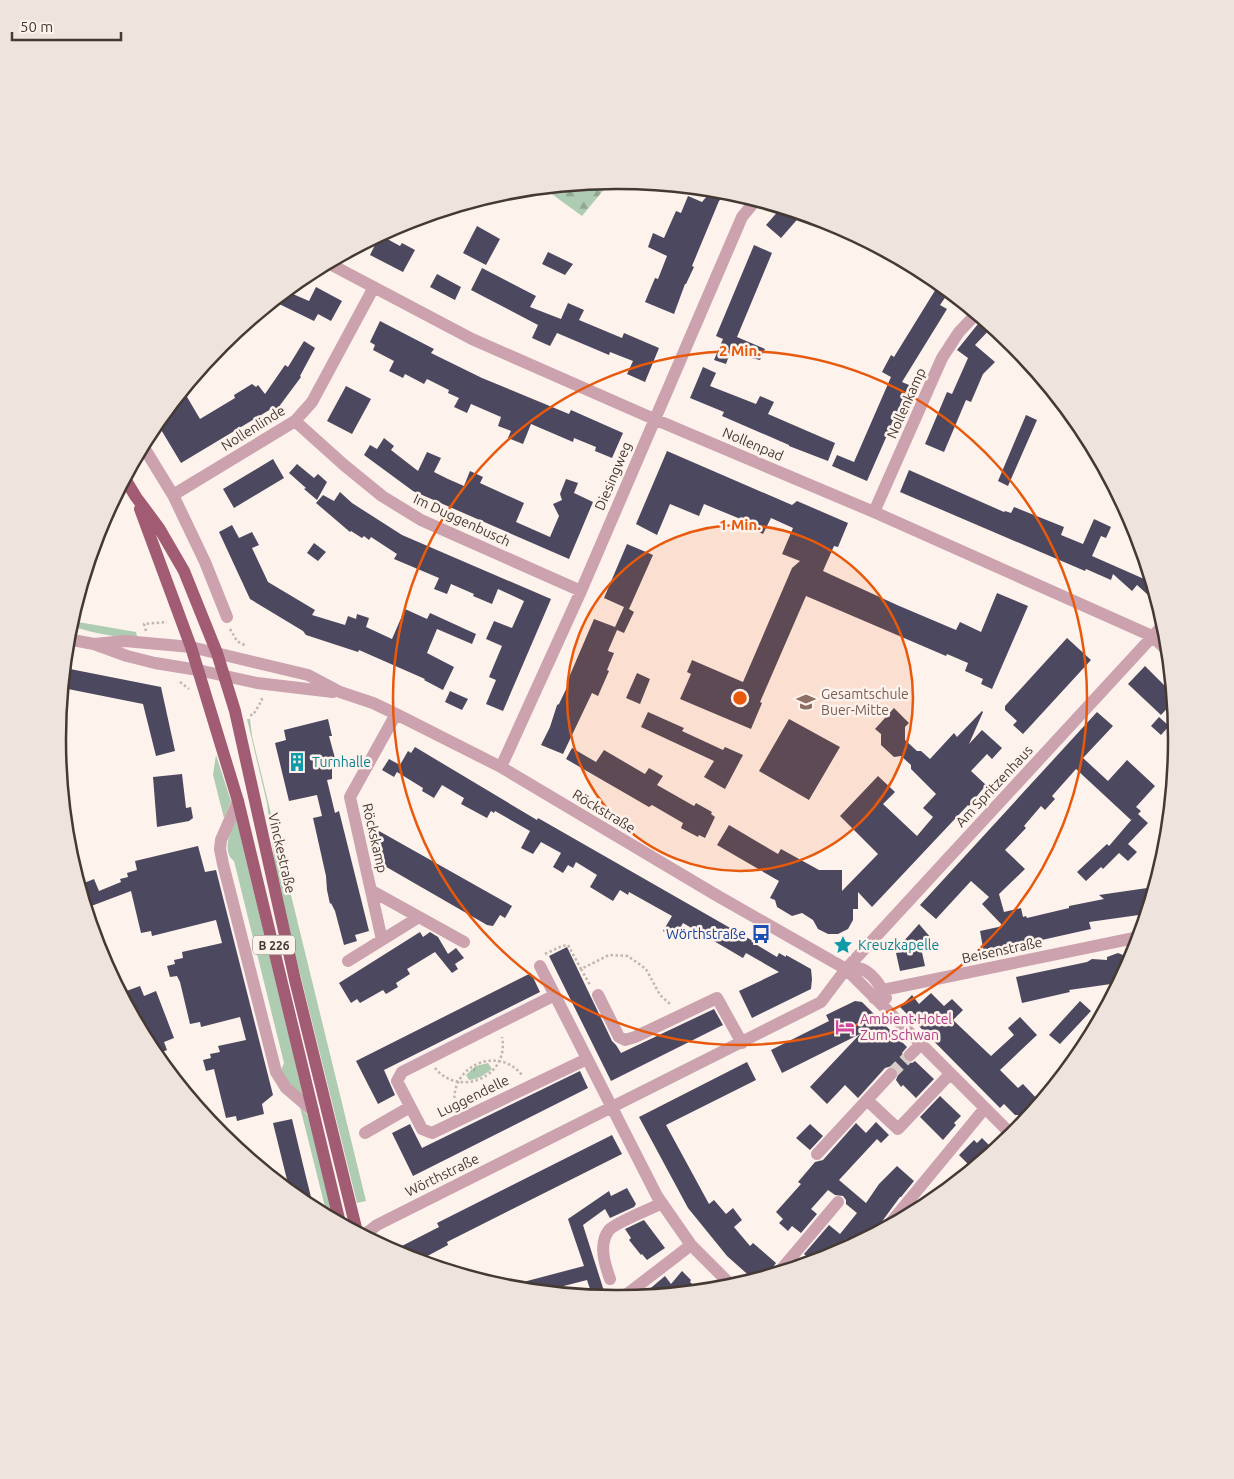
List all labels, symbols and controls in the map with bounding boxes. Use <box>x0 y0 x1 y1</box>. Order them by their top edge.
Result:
scale bar <box>12 10 121 42</box>
text: 50 m <box>20 18 53 35</box>
text: 2 Min. <box>719 342 761 359</box>
street label: Nollenkamp <box>883 365 929 441</box>
street label: Nollenlinde <box>218 402 288 454</box>
street label: Nollenpad <box>720 424 786 464</box>
street label: Diesingweg <box>591 439 635 513</box>
street label: Im Duggenbusch <box>411 490 513 550</box>
text: 1 Min. <box>719 516 761 533</box>
place label: Gesamtschule Buer-Mitte <box>821 686 909 718</box>
centre of rings <box>731 689 749 707</box>
school or university icon: Gesamtschule Buer-Mitte <box>795 691 817 713</box>
street label: Am Spritzenhaus <box>952 742 1036 830</box>
building icon: Turnhalle <box>286 751 308 773</box>
place label: Turnhalle <box>312 754 371 770</box>
street label: Röckstraße <box>570 786 638 836</box>
street label: Röckskamp <box>359 802 391 874</box>
street label: Vinckestraße <box>265 811 299 895</box>
bus stop icon: Wörthstraße <box>750 923 772 945</box>
place label: Wörthstraße <box>666 926 746 942</box>
place icon: Kreuzkapelle <box>832 934 854 956</box>
street label: Beisenstraße <box>960 934 1044 966</box>
road number: B 226 <box>253 936 295 954</box>
place label: Kreuzkapelle <box>858 937 939 953</box>
place label: Ambient Hotel Zum Schwan <box>860 1011 952 1043</box>
hotel icon: Ambient Hotel Zum Schwan <box>834 1016 856 1038</box>
street label: Luggendelle <box>434 1072 512 1120</box>
street label: Wörthstraße <box>403 1150 481 1200</box>

